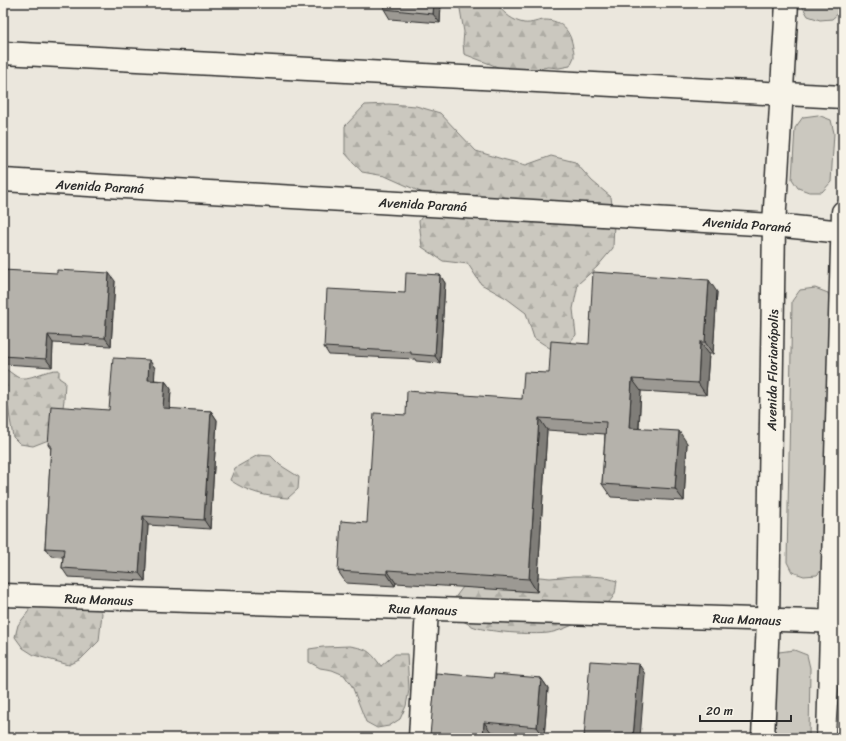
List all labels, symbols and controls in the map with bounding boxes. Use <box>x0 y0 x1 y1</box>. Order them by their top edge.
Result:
street label: Avenida Paraná <box>54 173 145 200</box>
street label: Avenida Paraná <box>377 191 468 218</box>
street label: Avenida Paraná <box>701 210 792 239</box>
street label: Avenida Florianópolis <box>760 309 785 432</box>
street label: Rua Manaus <box>64 587 134 612</box>
street label: Rua Manaus <box>388 597 458 622</box>
street label: Rua Manaus <box>712 607 782 632</box>
scale bar <box>700 697 791 723</box>
text: 20 m <box>706 700 733 722</box>

